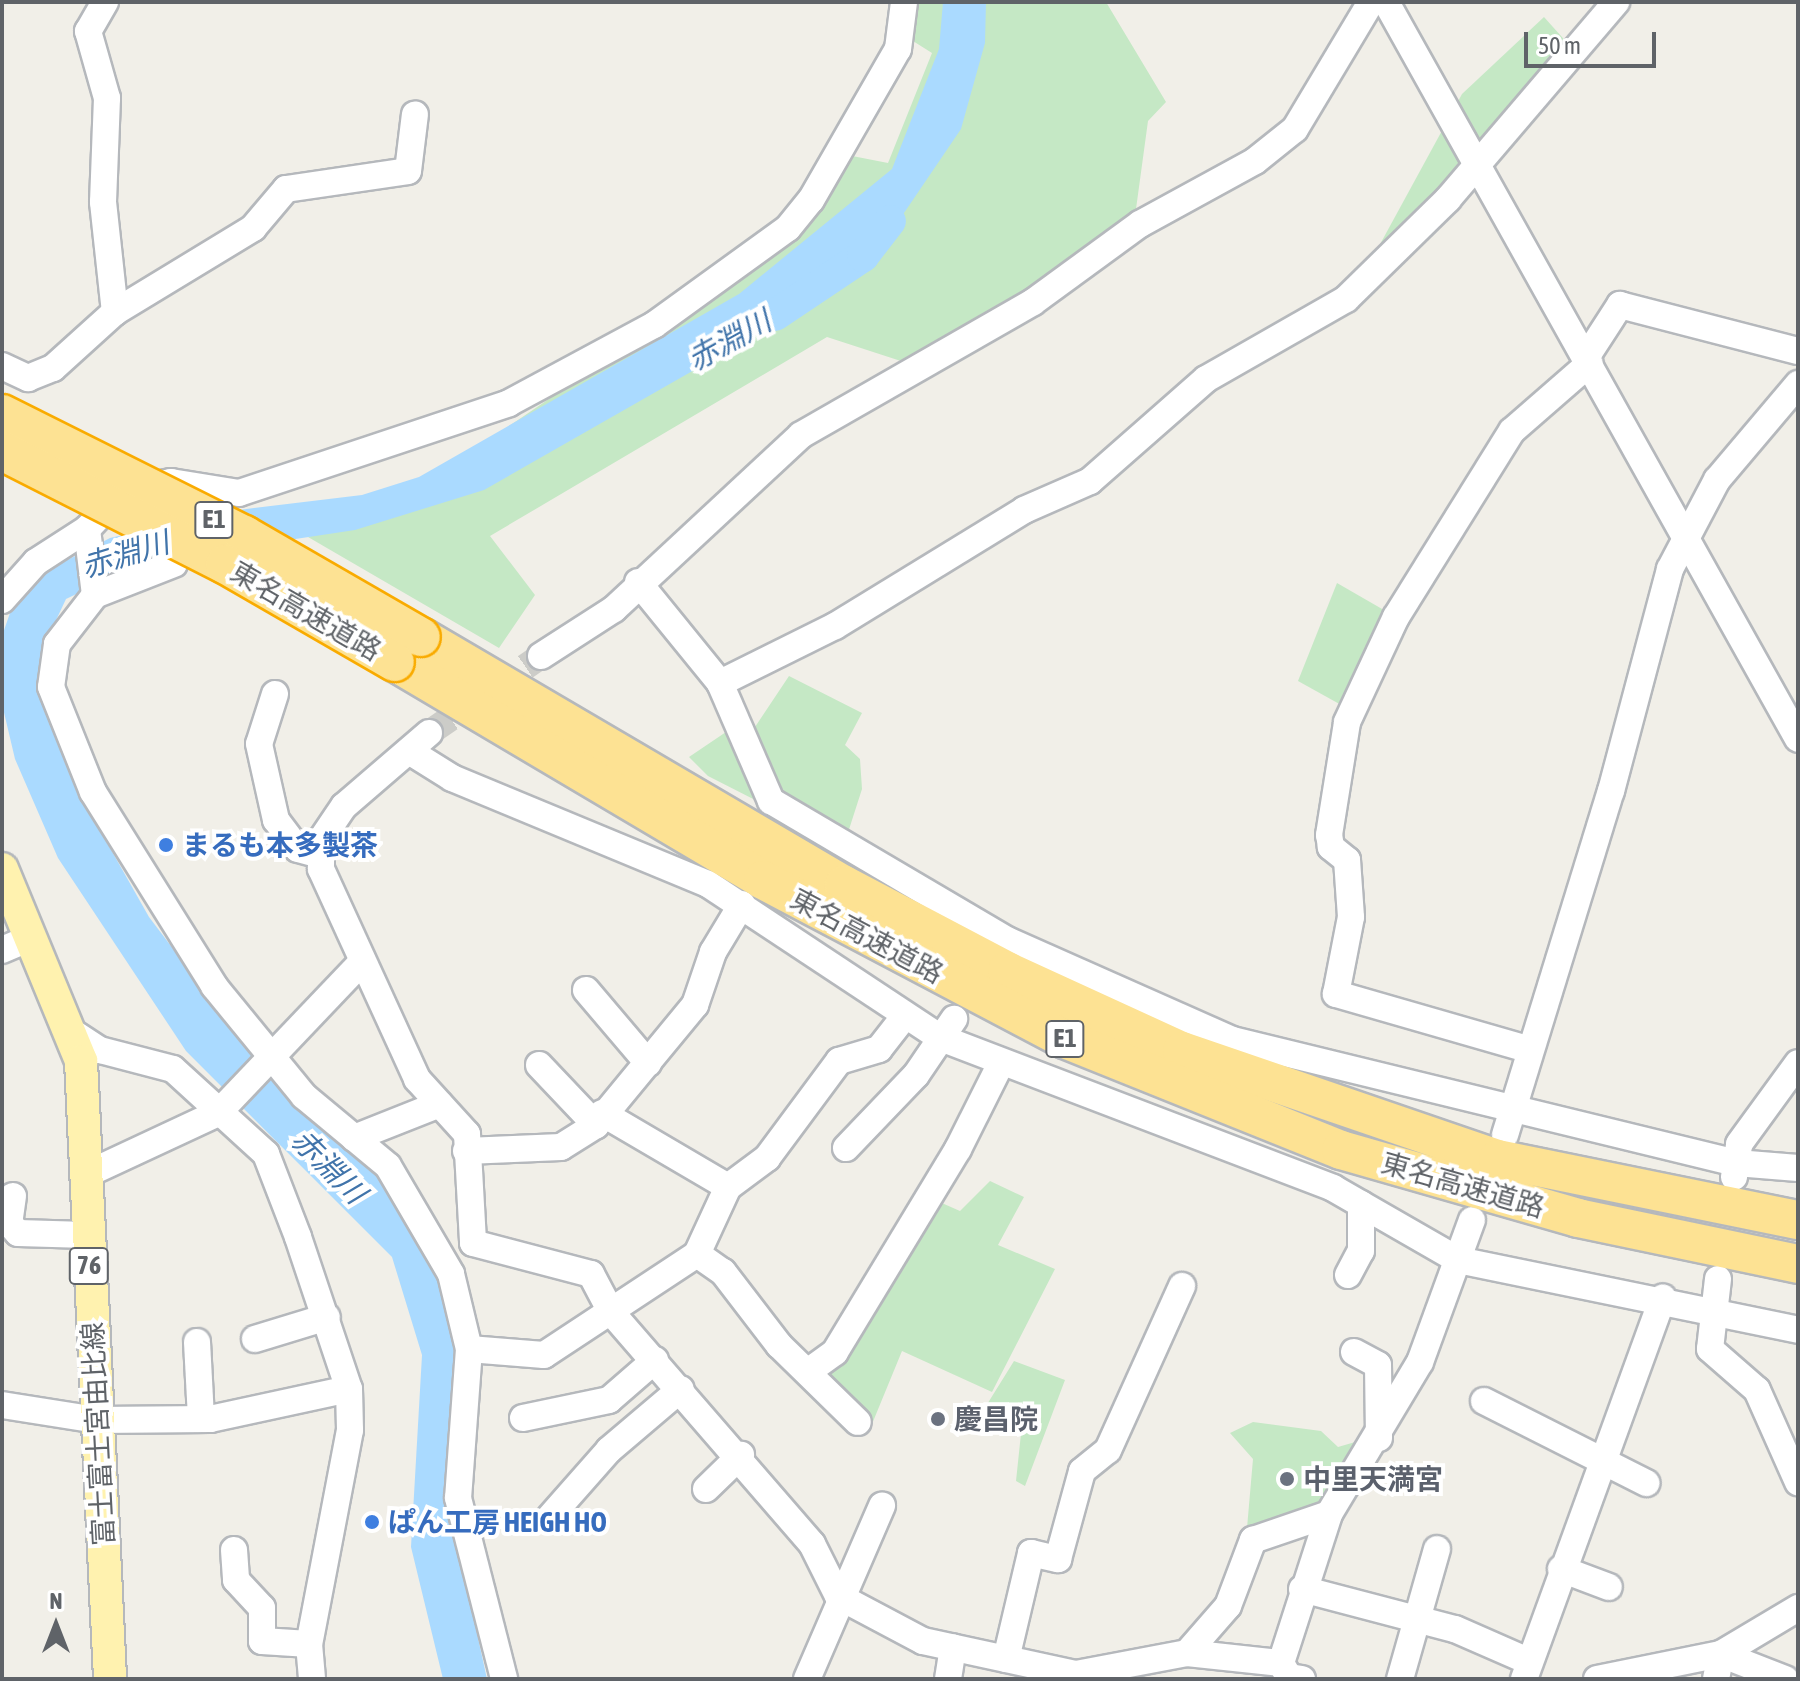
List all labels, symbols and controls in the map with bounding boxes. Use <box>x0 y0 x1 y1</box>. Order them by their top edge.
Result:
scale bar <box>1528 16 1660 66</box>
text: 50 m <box>1538 32 1581 59</box>
water label: 赤淵川 <box>681 302 777 378</box>
road number: E1 <box>194 498 234 542</box>
water label: 赤淵川 <box>77 524 173 584</box>
street label: 東名高速道路 <box>225 554 387 668</box>
place label: まるも本多製茶 <box>182 828 378 862</box>
marker: まるも本多製茶 <box>157 836 175 854</box>
street label: 東名高速道路 <box>785 882 949 990</box>
road number: E1 <box>1045 1017 1085 1061</box>
water label: 赤淵川 <box>284 1121 374 1211</box>
street label: 東名高速道路 <box>1378 1146 1548 1224</box>
road number: 76 <box>67 1244 111 1288</box>
street label: 富士富士宮由比線 <box>75 1321 121 1547</box>
place label: 慶昌院 <box>954 1402 1038 1436</box>
marker: 慶昌院 <box>929 1410 947 1428</box>
place label: 中里天満宮 <box>1303 1462 1443 1496</box>
marker: 中里天満宮 <box>1278 1470 1296 1488</box>
place label: ぱん工房 HEIGH HO <box>388 1505 607 1539</box>
marker: ぱん工房 HEIGH HO <box>363 1513 381 1531</box>
north arrow <box>16 1585 96 1665</box>
text: N <box>50 1588 62 1614</box>

